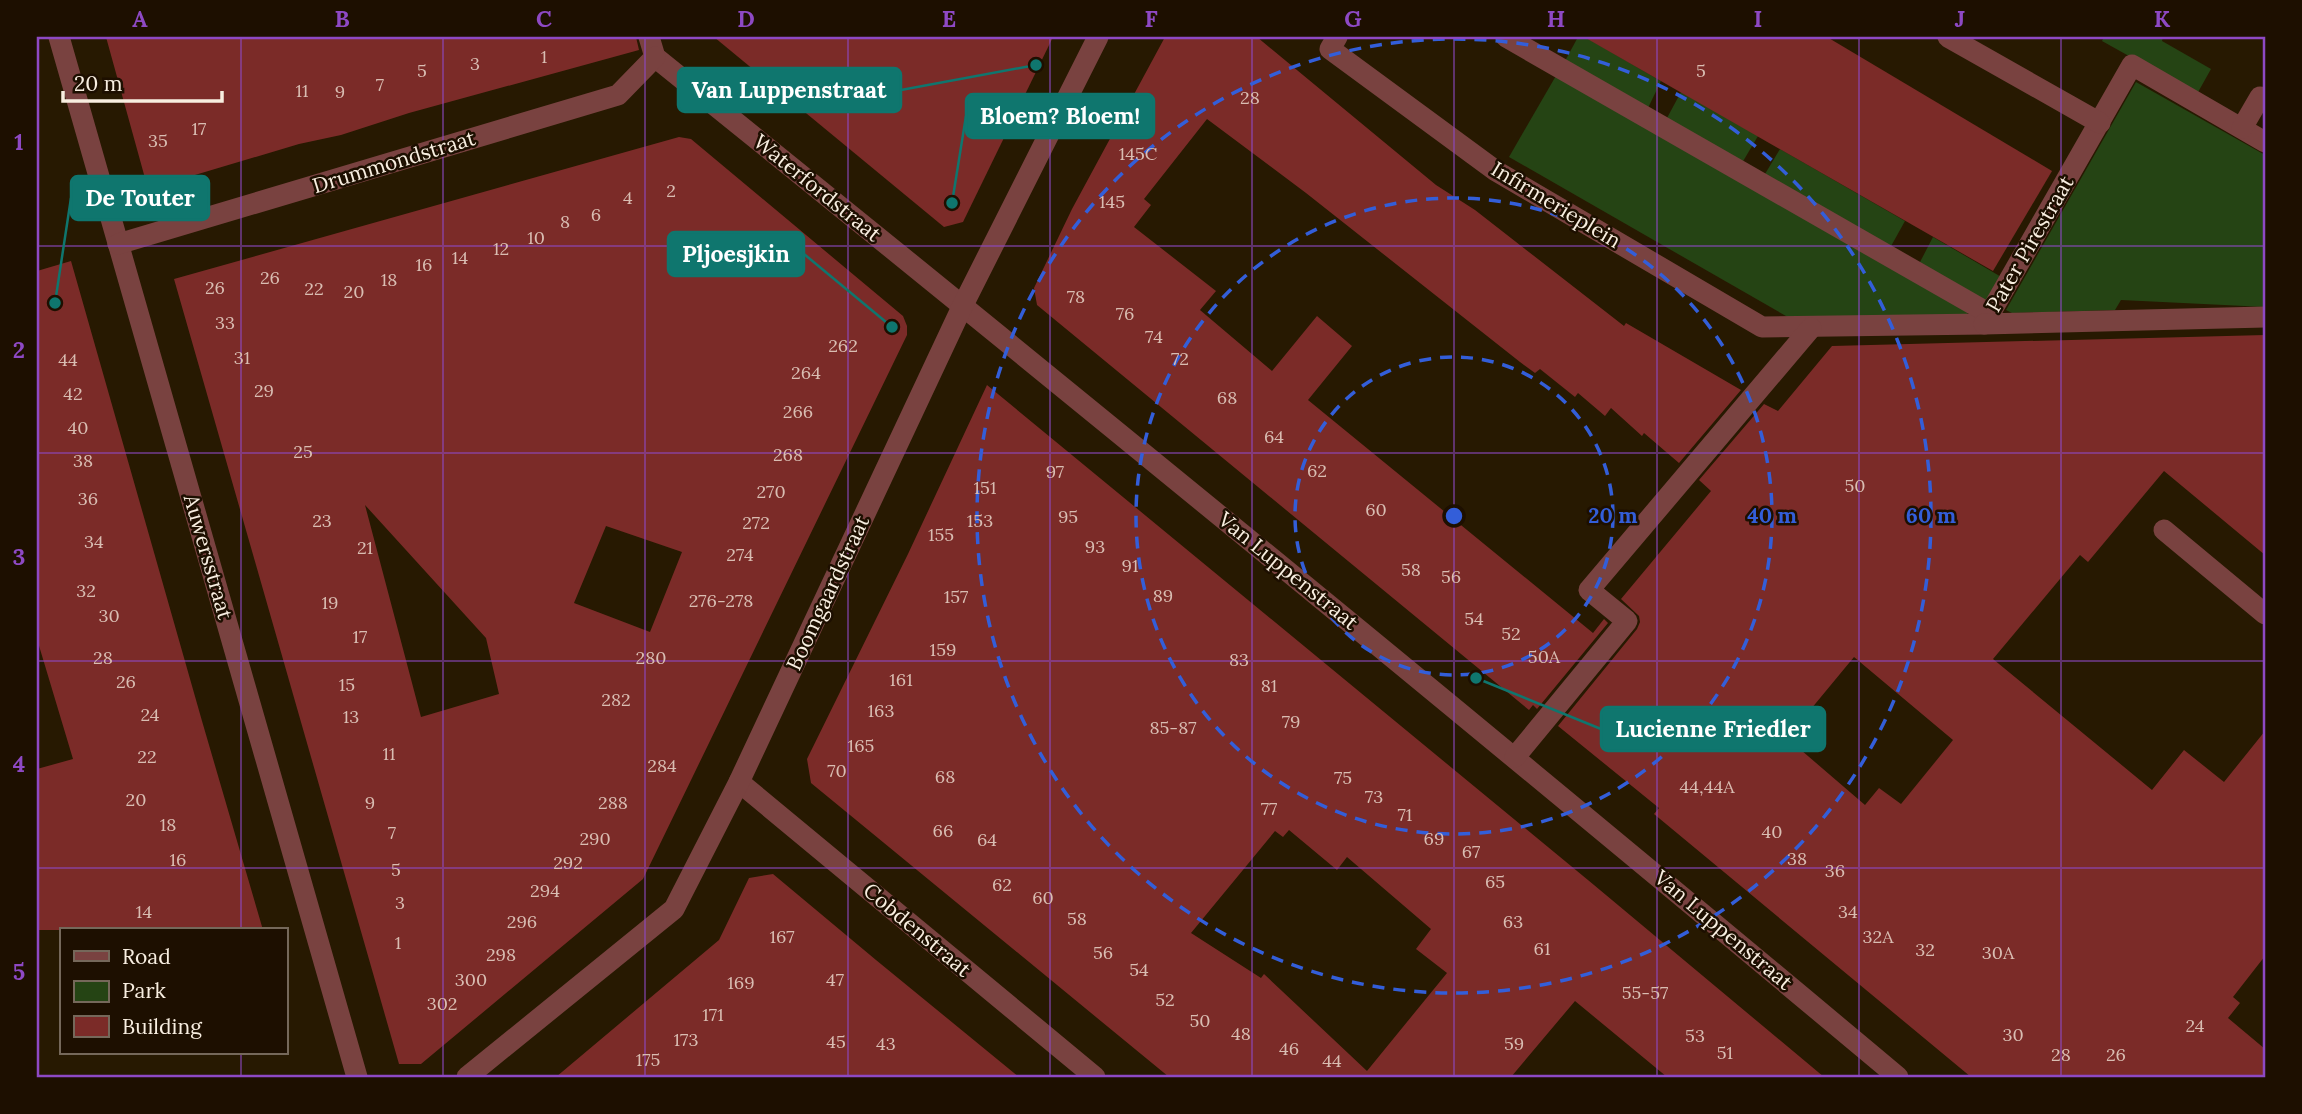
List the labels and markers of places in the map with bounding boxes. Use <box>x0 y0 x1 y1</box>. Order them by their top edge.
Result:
callout: Van Luppenstraat <box>678 68 901 112</box>
callout: Bloem? Bloem! <box>966 94 1154 138</box>
callout: De Touter <box>71 176 209 220</box>
callout: Pljoesjkin <box>668 232 804 276</box>
centre of rings <box>1442 504 1466 528</box>
callout: Lucienne Friedler <box>1601 707 1825 751</box>

